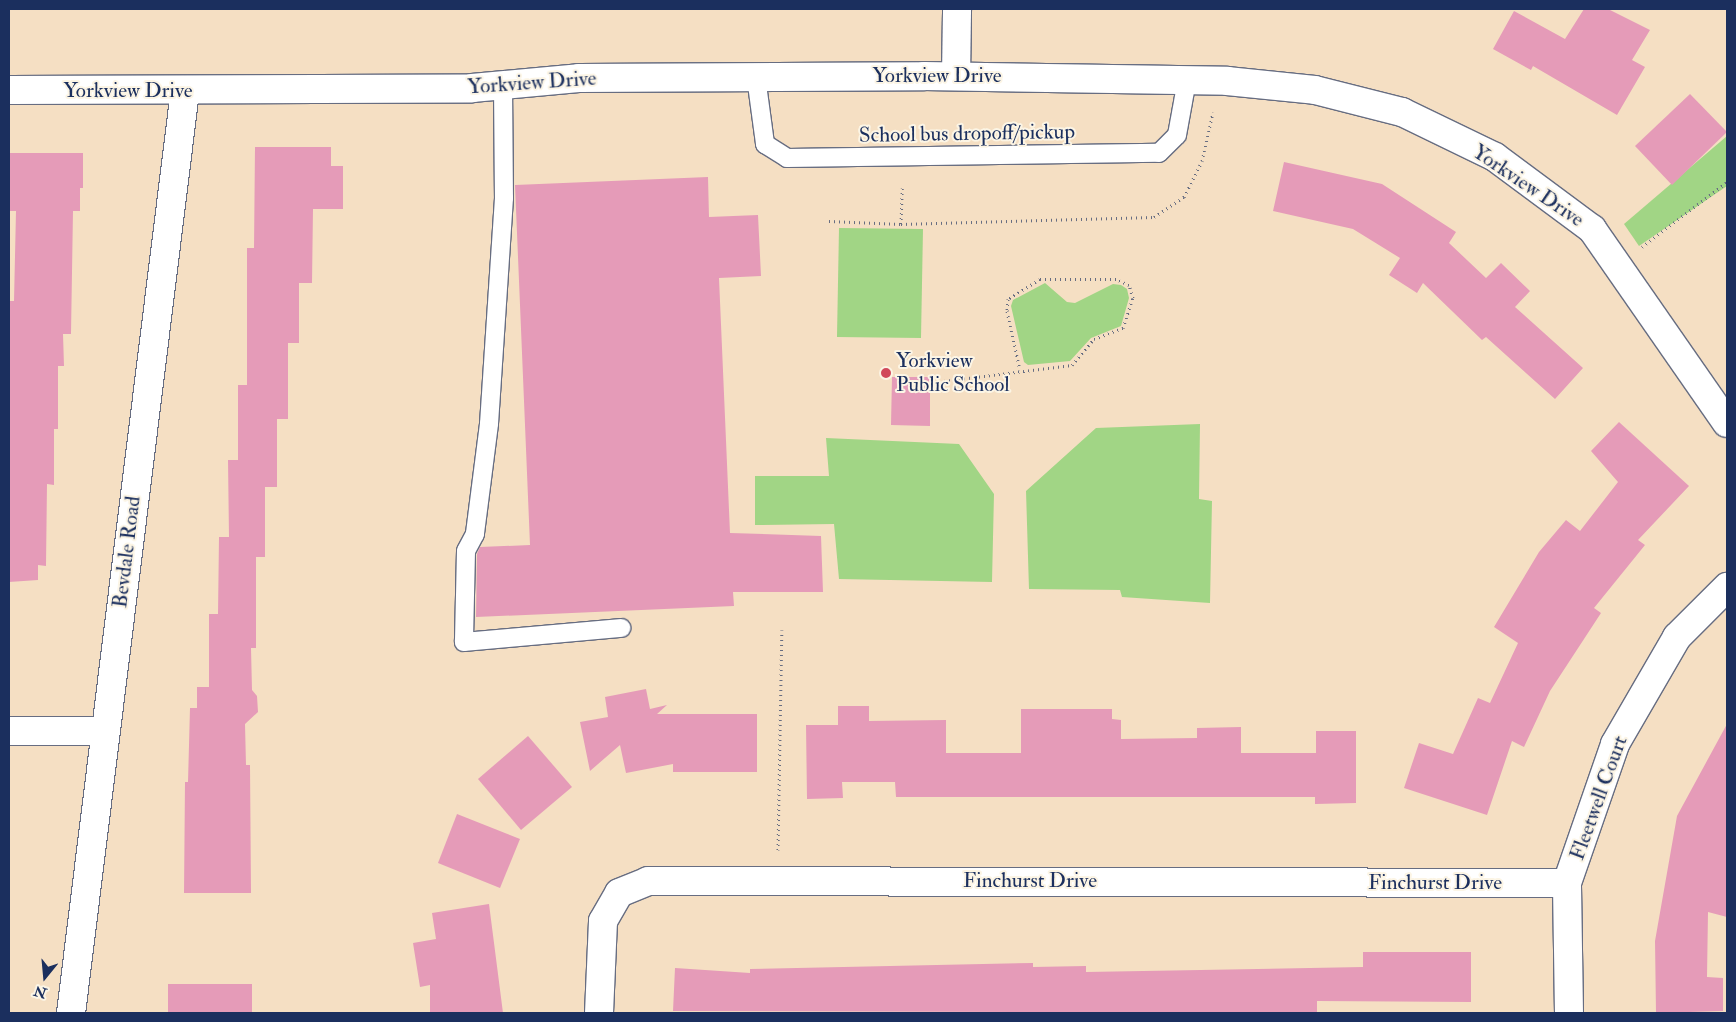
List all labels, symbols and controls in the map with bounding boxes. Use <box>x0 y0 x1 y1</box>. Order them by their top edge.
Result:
street label: Yorkview Drive <box>872 63 1002 89</box>
street label: Yorkview Drive <box>467 66 597 100</box>
street label: Yorkview Drive <box>63 78 193 104</box>
street label: School bus dropoff/pickup <box>859 120 1075 148</box>
street label: Yorkview Drive <box>1467 139 1589 233</box>
place label: Yorkview Public School <box>896 348 1010 398</box>
marker: Yorkview Public School <box>880 367 892 379</box>
street label: Bevdale Road <box>108 495 146 609</box>
street label: Fleetwell Court <box>1565 732 1633 864</box>
street label: Finchurst Drive <box>963 868 1097 894</box>
street label: Finchurst Drive <box>1368 870 1502 896</box>
north arrow <box>20 952 70 1002</box>
text: N <box>32 982 49 1002</box>

